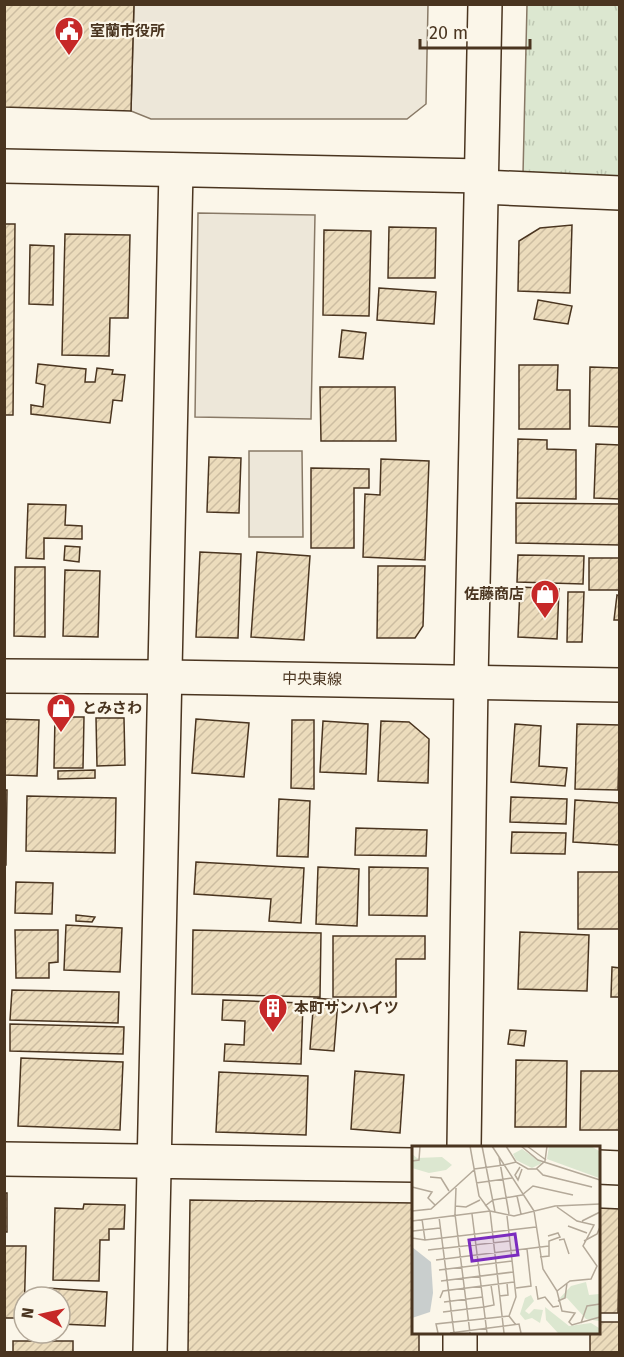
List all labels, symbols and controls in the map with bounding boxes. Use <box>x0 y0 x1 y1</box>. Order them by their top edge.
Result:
scale bar <box>420 12 530 50</box>
public building icon: 室蘭市役所 <box>53 15 85 57</box>
place label: 室蘭市役所 <box>90 22 165 40</box>
text: 20 m <box>429 22 468 44</box>
shop icon: 佐藤商店 <box>529 578 561 620</box>
place label: 佐藤商店 <box>464 585 524 603</box>
street label: 中央東線 <box>282 669 342 689</box>
shop icon: とみさわ <box>45 692 77 734</box>
place label: とみさわ <box>82 699 142 717</box>
building icon: 本町サンハイツ <box>257 992 289 1034</box>
place label: 本町サンハイツ <box>294 999 399 1017</box>
inset map <box>412 1146 600 1333</box>
north arrow <box>12 1285 72 1345</box>
text: N <box>17 1306 38 1320</box>

